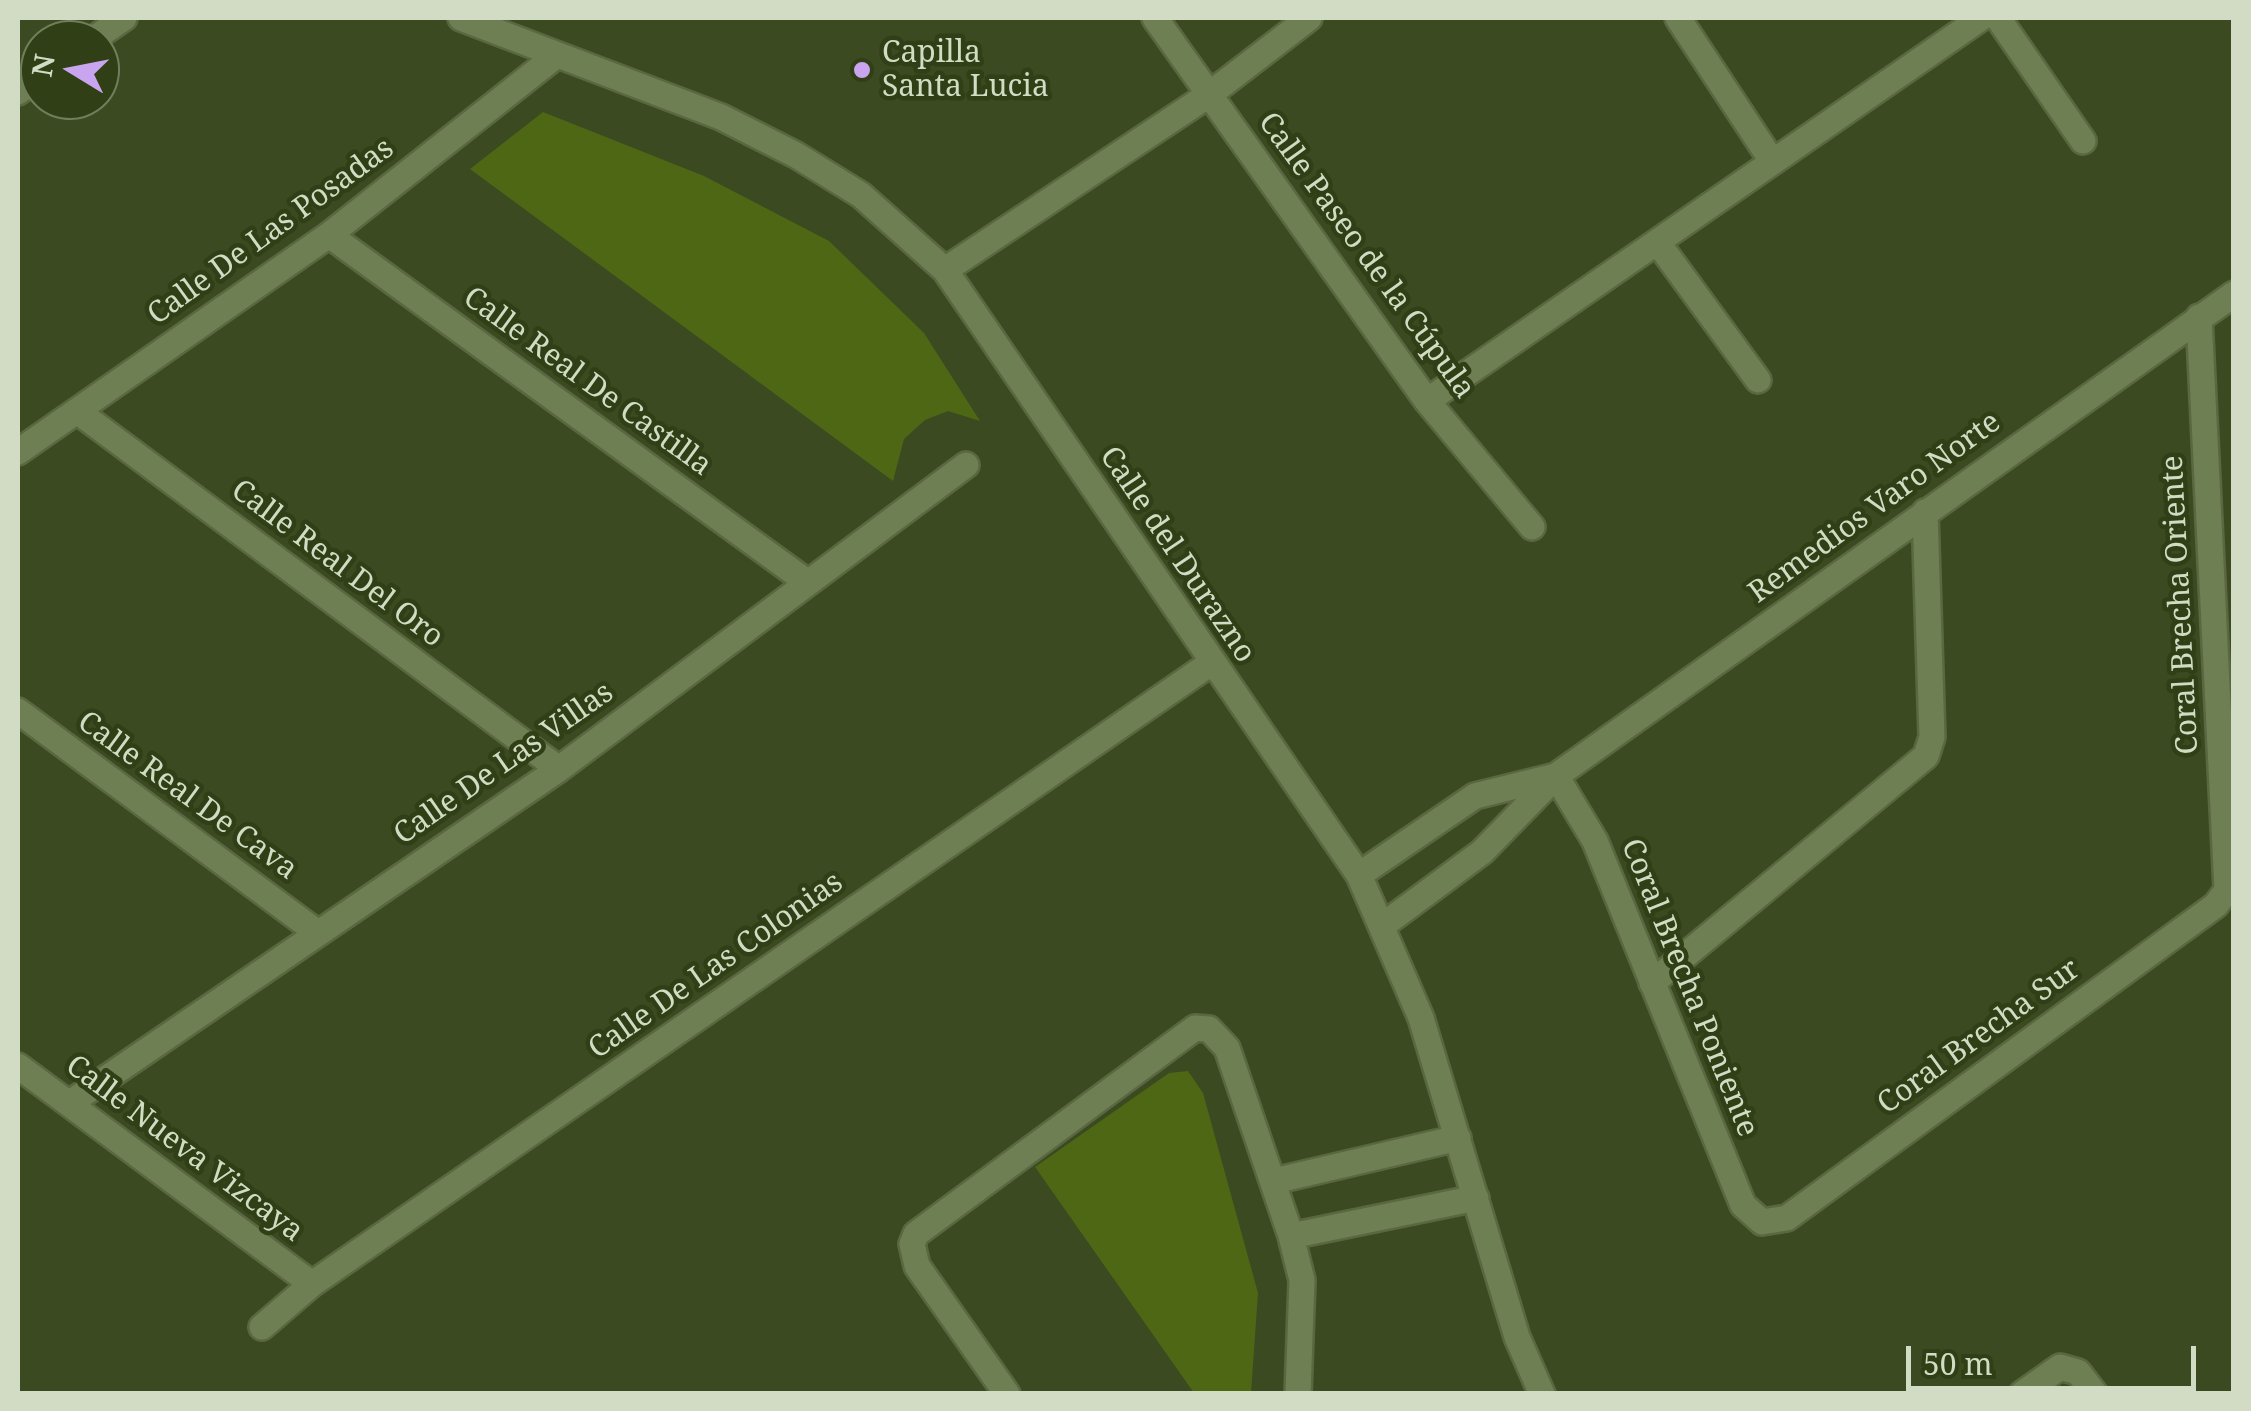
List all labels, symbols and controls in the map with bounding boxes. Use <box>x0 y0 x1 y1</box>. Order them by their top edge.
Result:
north arrow <box>20 20 120 120</box>
place label: Capilla Santa Lucia <box>882 35 1049 106</box>
text: N <box>22 51 63 79</box>
marker: Capilla Santa Lucia <box>851 59 873 81</box>
street label: Calle Paseo de la Cúpula <box>1250 106 1482 406</box>
street label: Calle De Las Posadas <box>141 131 401 333</box>
street label: Calle Real De Castilla <box>456 280 718 484</box>
street label: Remedios Varo Norte <box>1742 405 2008 611</box>
street label: Calle del Durazno <box>1091 440 1263 670</box>
street label: Coral Brecha Oriente <box>2155 454 2207 756</box>
street label: Calle Real Del Oro <box>224 473 450 655</box>
street label: Calle De Las Villas <box>388 675 620 853</box>
street label: Calle Real De Cava <box>70 704 304 888</box>
street label: Coral Brecha Poniente <box>1613 834 1765 1142</box>
street label: Calle De Las Colonias <box>582 865 850 1067</box>
street label: Coral Brecha Sur <box>1871 952 2087 1122</box>
street label: Calle Nueva Vizcaya <box>58 1048 310 1250</box>
scale bar <box>1911 1326 2201 1388</box>
text: 50 m <box>1923 1343 1993 1384</box>

